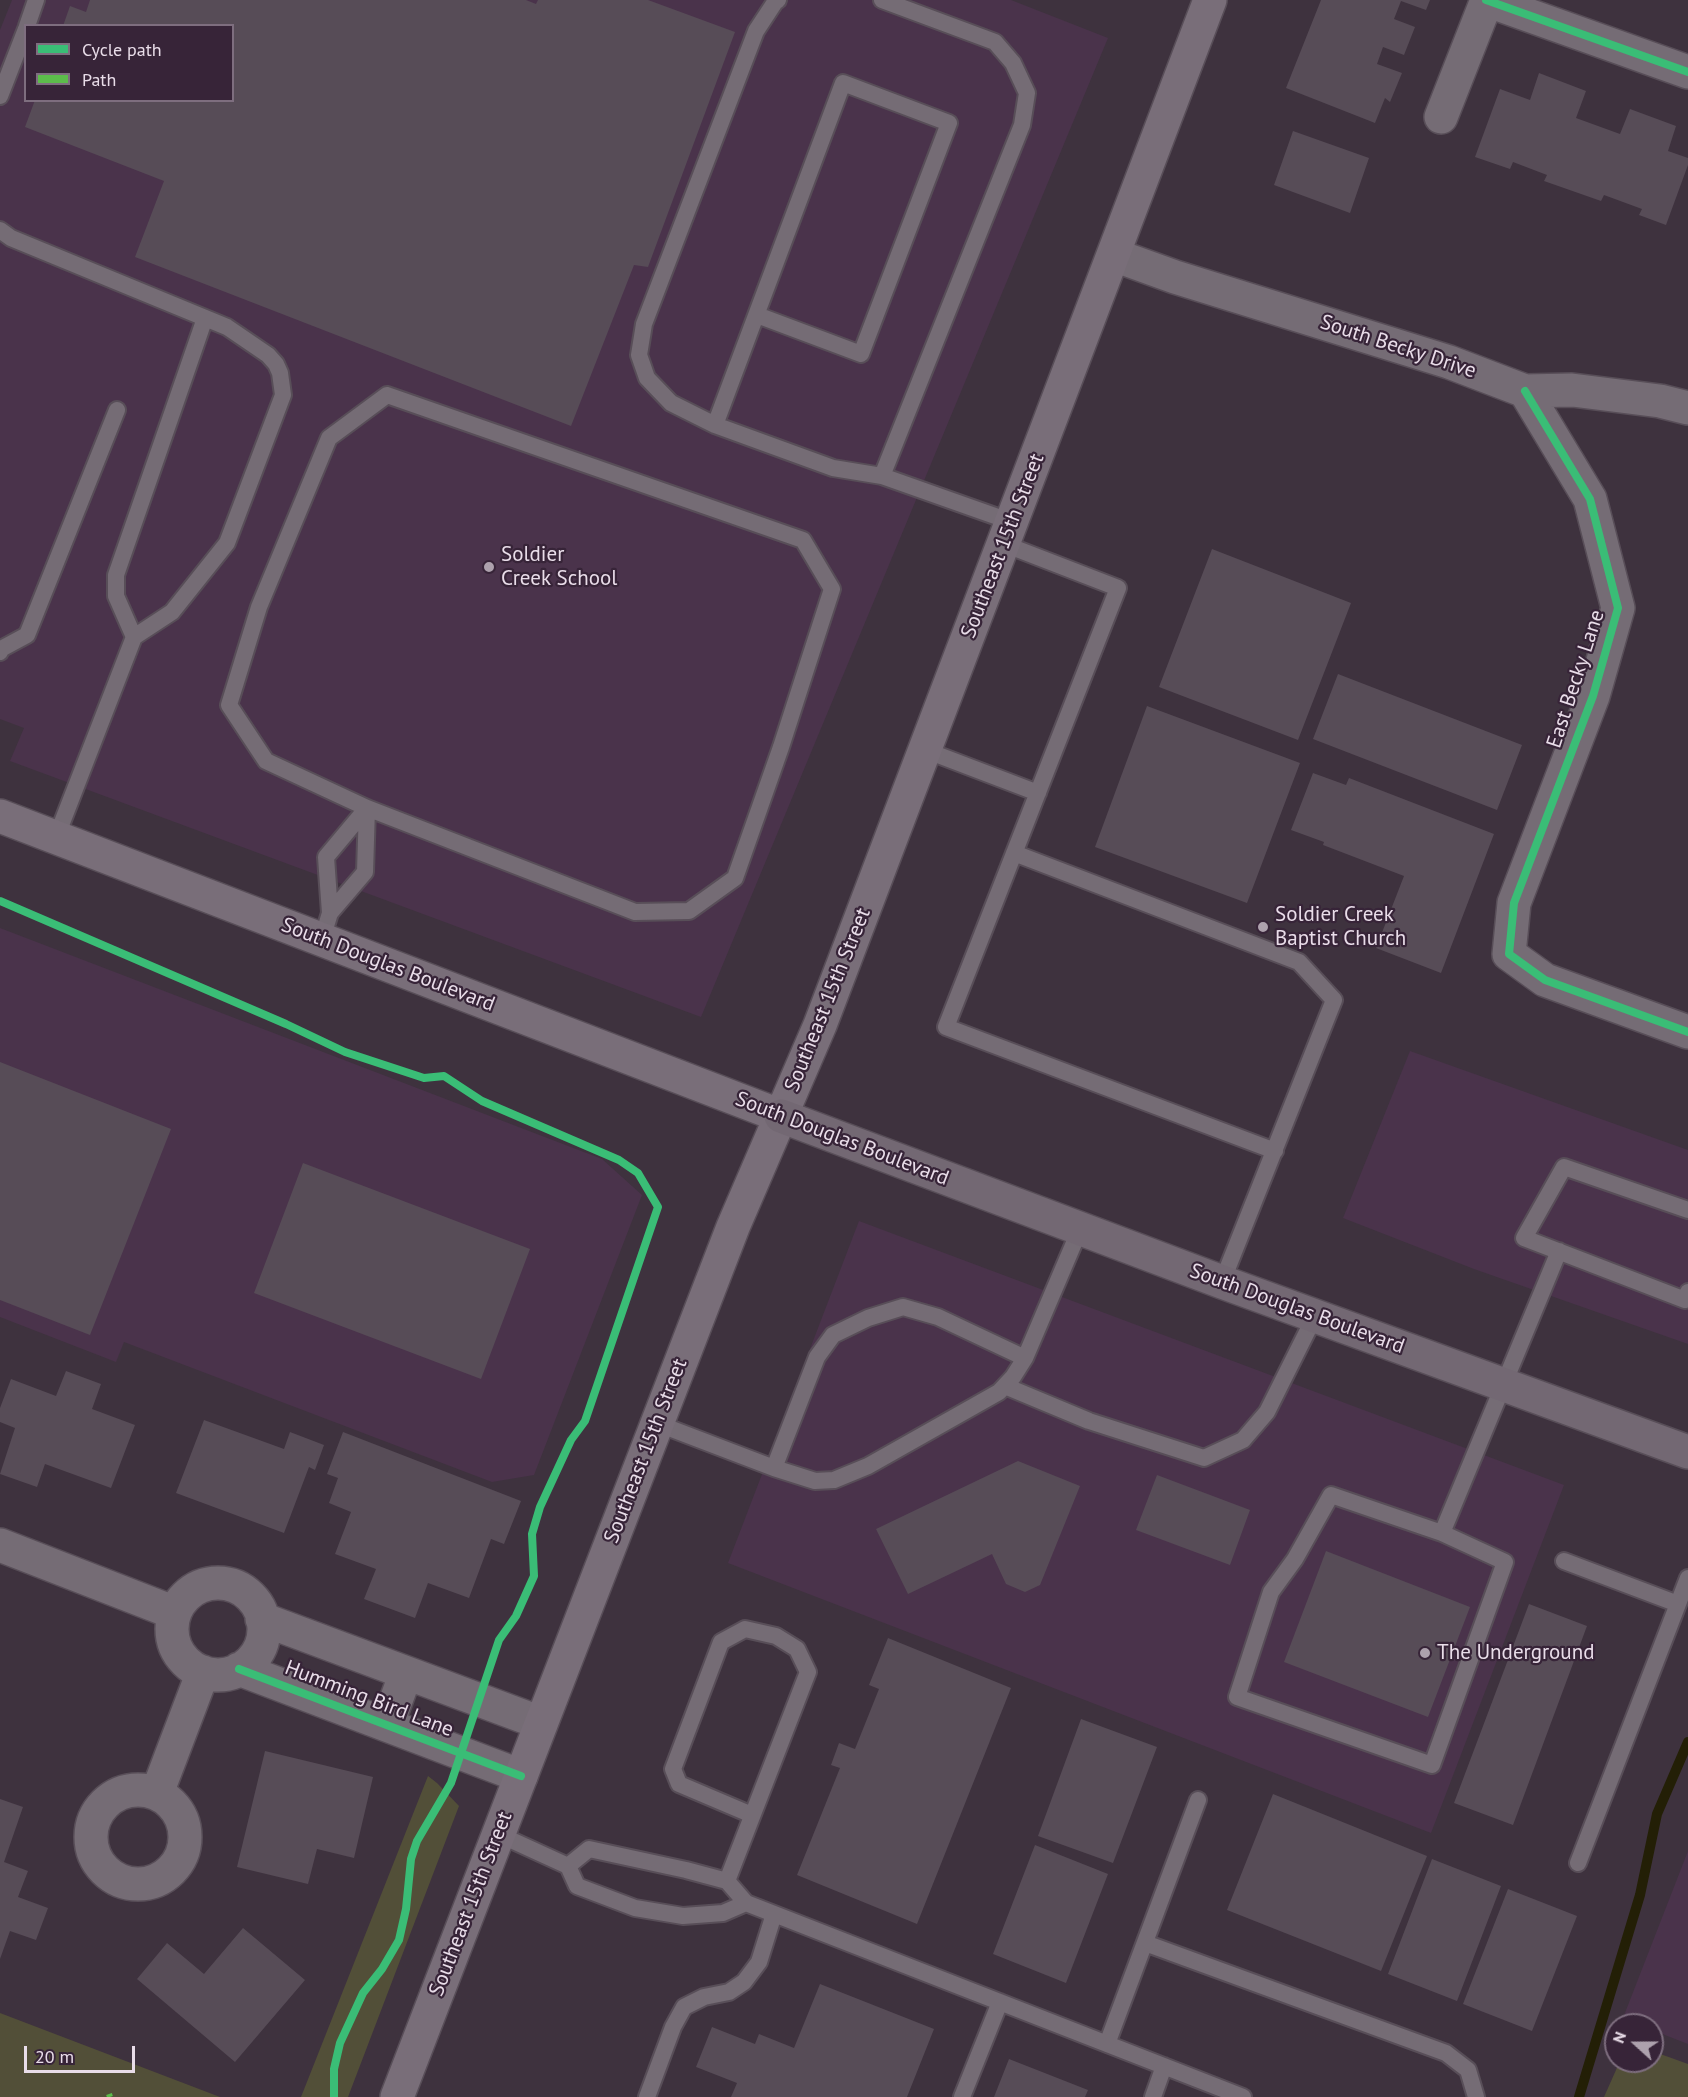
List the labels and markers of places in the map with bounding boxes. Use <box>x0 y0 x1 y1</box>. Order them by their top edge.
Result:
place label: Soldier Creek School <box>501 542 617 592</box>
marker: Soldier Creek School <box>482 560 496 574</box>
place label: Soldier Creek Baptist Church <box>1275 902 1406 952</box>
marker: Soldier Creek Baptist Church <box>1256 920 1270 934</box>
place label: The Underground <box>1437 1640 1594 1666</box>
marker: The Underground <box>1418 1646 1432 1660</box>

